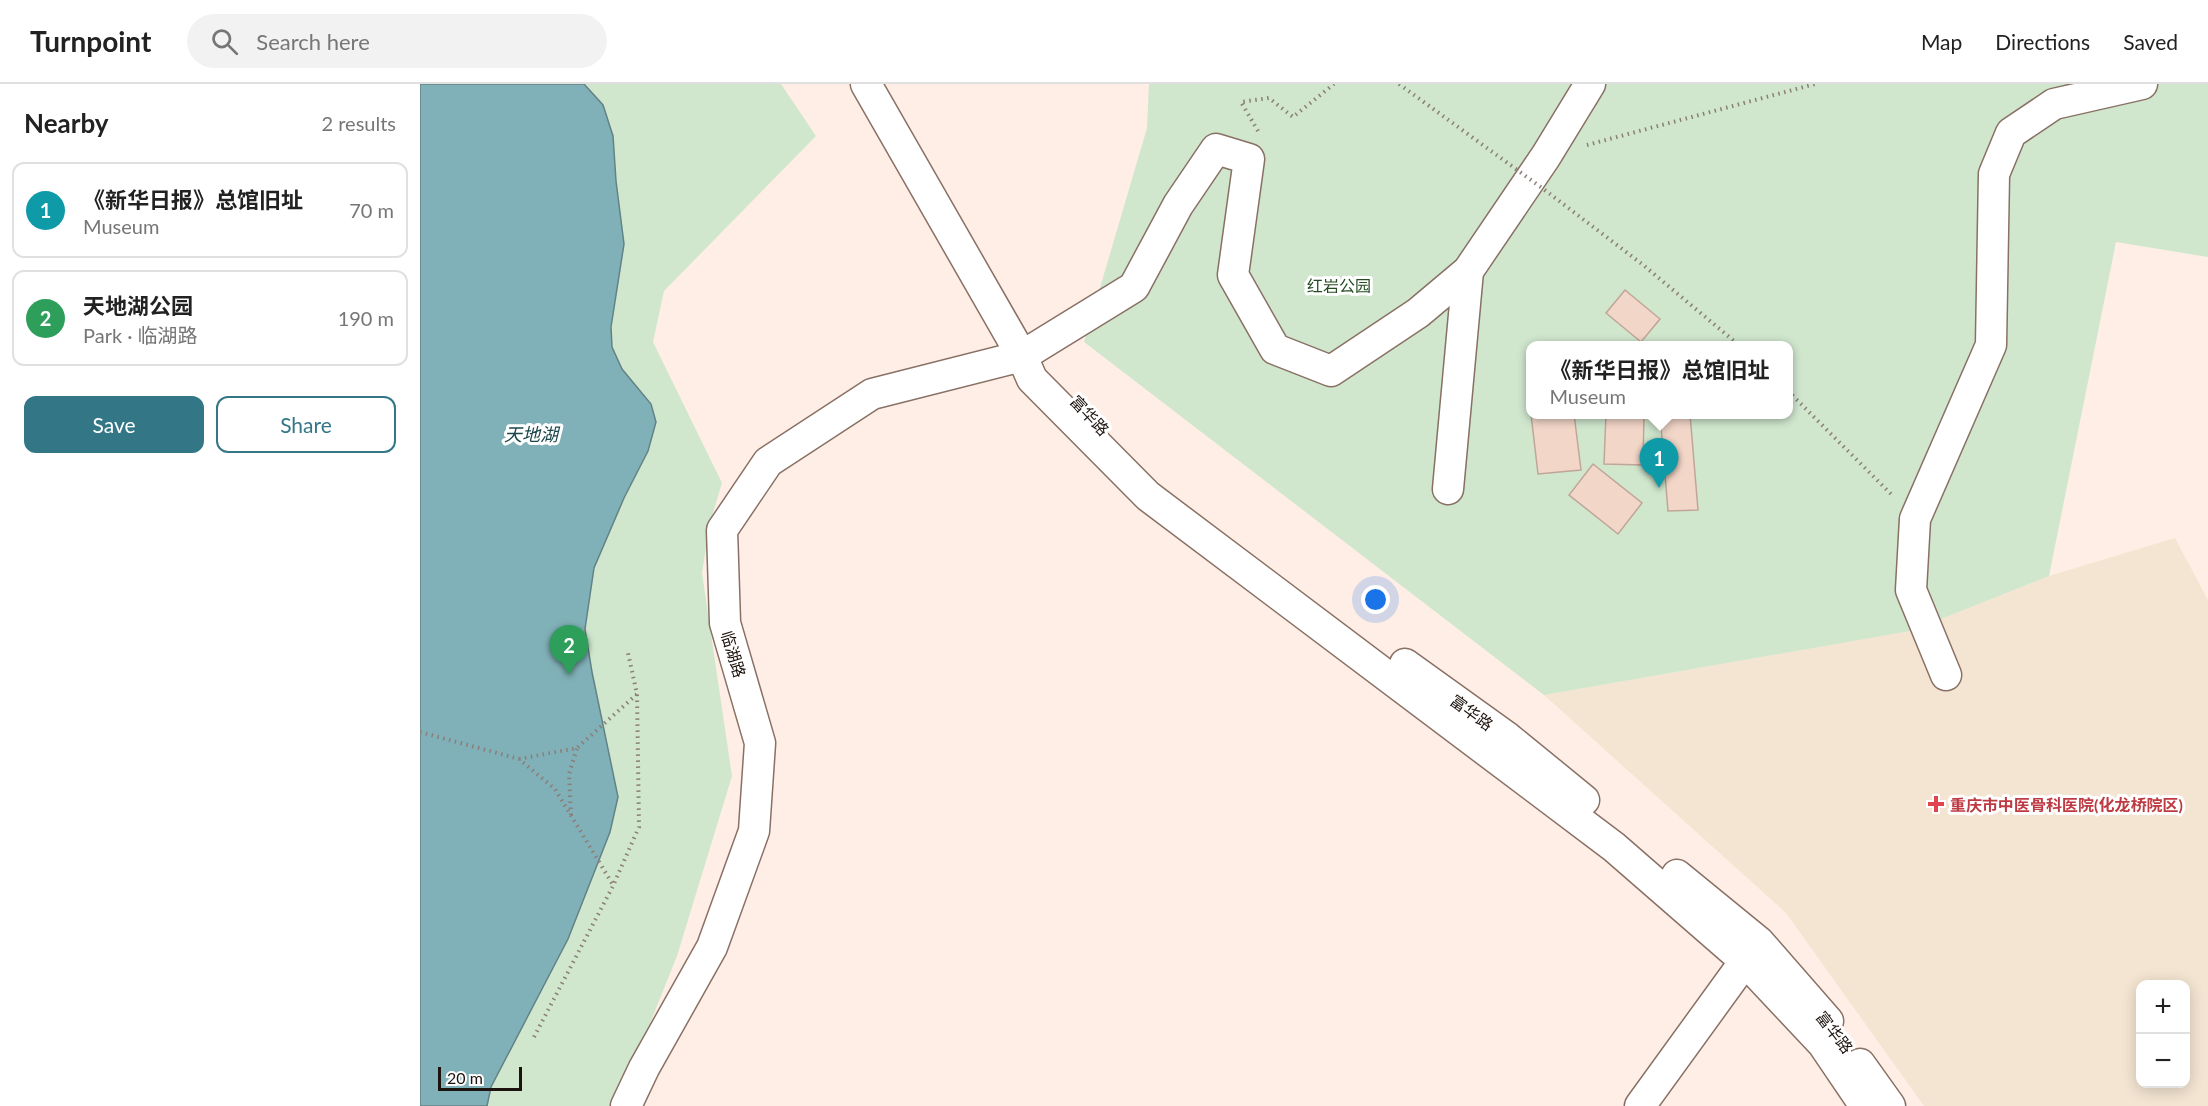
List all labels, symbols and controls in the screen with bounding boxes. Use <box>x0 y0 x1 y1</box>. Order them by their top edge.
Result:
search box <box>187 14 607 68</box>
text: Turnpoint <box>30 24 151 58</box>
icon: search <box>208 25 241 58</box>
text: Search here <box>256 28 370 55</box>
text: Map <box>1921 29 1962 54</box>
text: Directions <box>1995 29 2090 54</box>
text: Saved <box>2123 29 2178 54</box>
text: Nearby <box>24 107 109 139</box>
text: 2 results <box>321 111 396 135</box>
text: 《新华日报》总馆旧址 <box>83 186 303 213</box>
text: 1 <box>40 198 51 222</box>
text: 70 m <box>349 198 394 222</box>
text: Museum <box>83 214 159 238</box>
park label: 红岩公园 <box>1307 276 1371 295</box>
text: 天地湖公园 <box>83 292 193 319</box>
text: 2 <box>40 306 51 330</box>
text: 190 m <box>338 306 394 330</box>
text: Park · 临湖路 <box>83 323 198 347</box>
popup <box>1526 341 1793 419</box>
text: 《新华日报》总馆旧址 <box>1549 356 1770 383</box>
text: Museum <box>1549 384 1626 408</box>
street label: 富华路 <box>1067 391 1113 439</box>
button: Save <box>24 396 204 453</box>
button: Share <box>216 396 396 453</box>
water label: 天地湖 <box>504 423 561 445</box>
pin: 1 <box>1640 438 1678 488</box>
your location <box>1361 585 1390 614</box>
pin: 2 <box>550 626 588 675</box>
street label: 临湖路 <box>718 628 750 680</box>
street label: 富华路 <box>1447 690 1497 734</box>
marker: 重庆市中医骨科医院(化龙桥院区) <box>1927 795 1945 813</box>
place label: 重庆市中医骨科医院(化龙桥院区) <box>1950 795 2183 814</box>
map controls <box>2136 980 2190 1088</box>
button: + <box>2136 980 2190 1034</box>
street label: 富华路 <box>1813 1007 1857 1057</box>
button: − <box>2136 1034 2190 1088</box>
scale bar <box>438 1064 522 1092</box>
text: 20 m <box>447 1068 483 1087</box>

